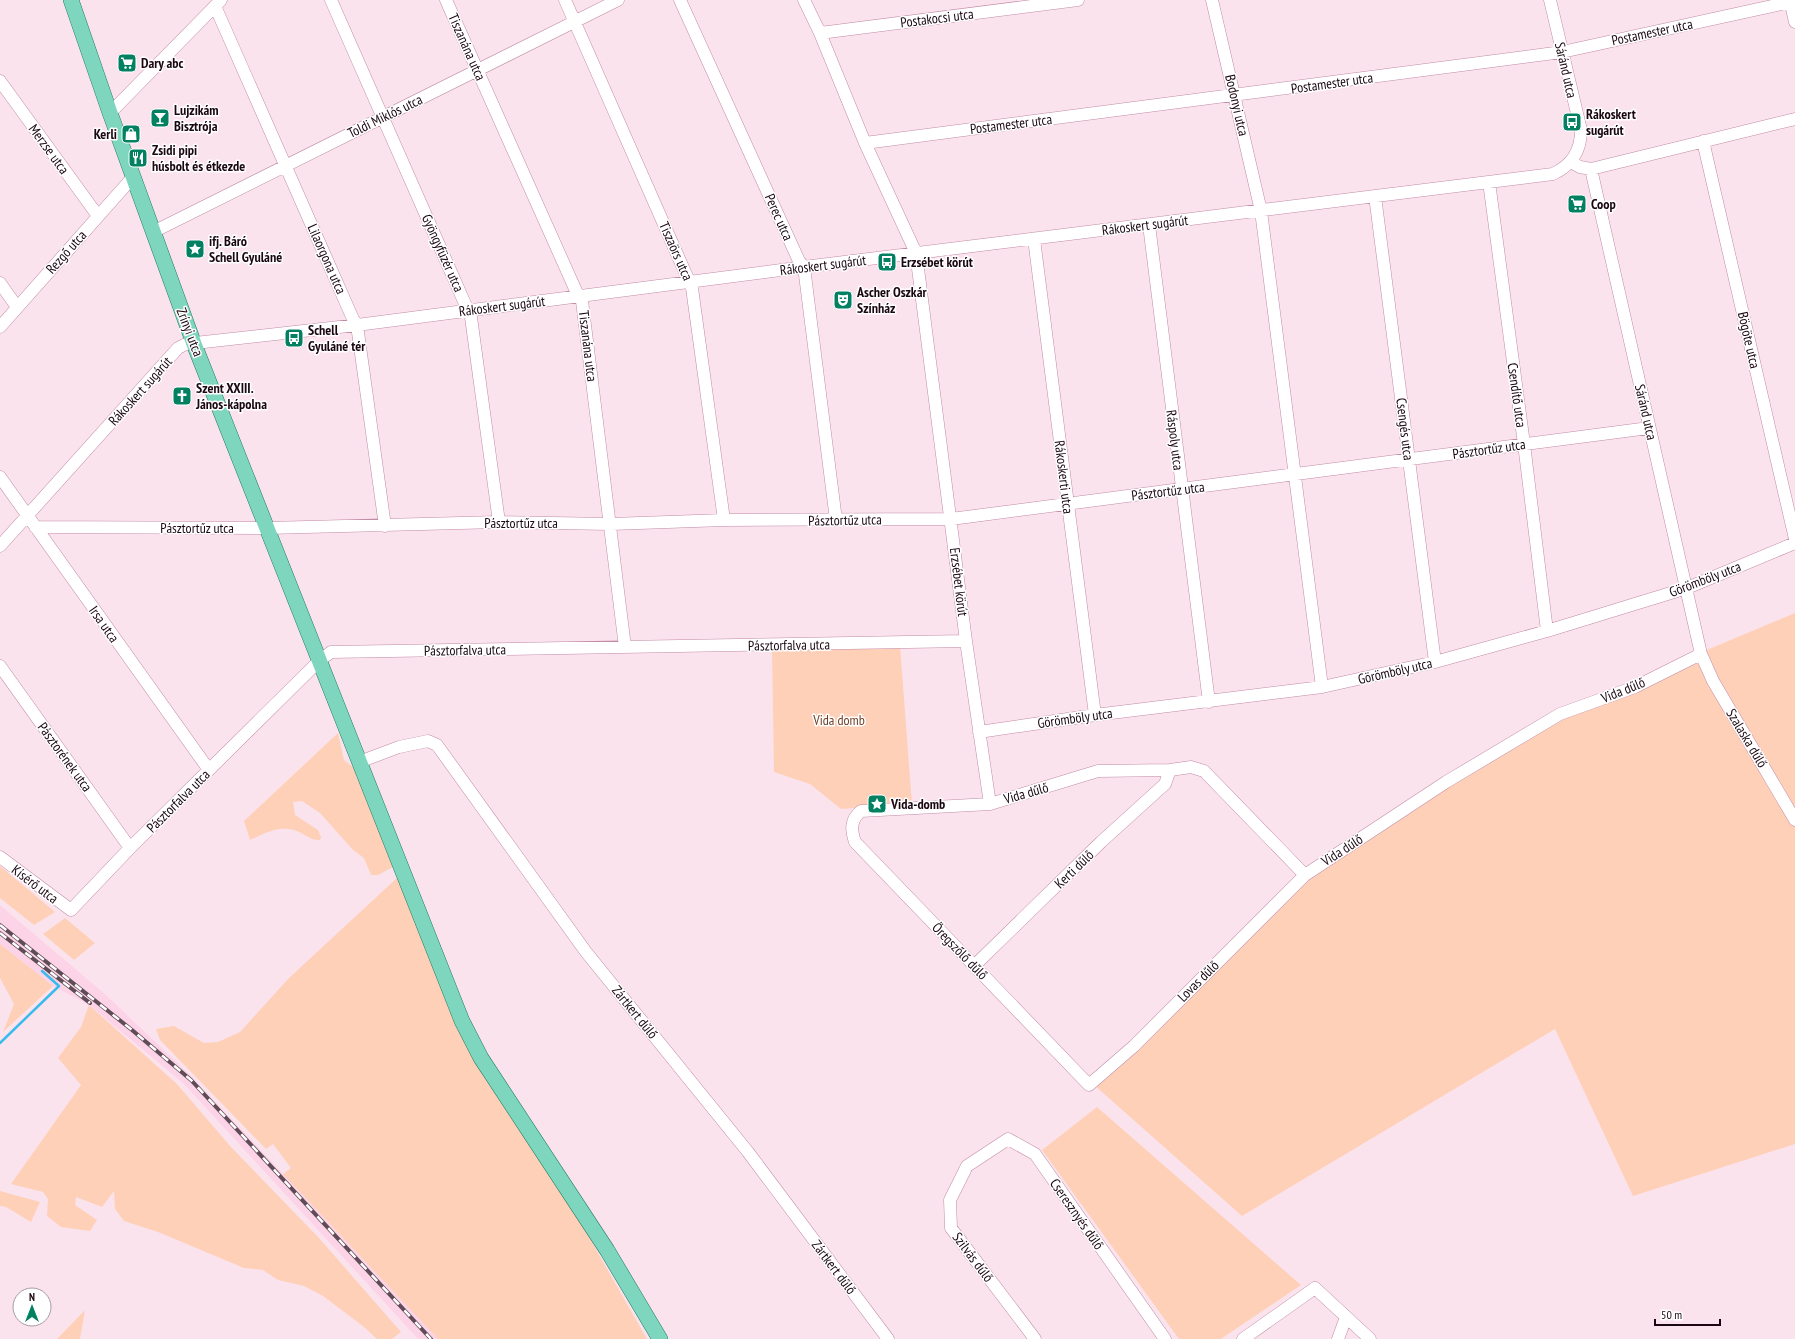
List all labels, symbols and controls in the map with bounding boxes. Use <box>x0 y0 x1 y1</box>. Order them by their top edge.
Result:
street label: Postakocsi utca <box>899 5 975 31</box>
street label: Tiszanána utca <box>444 11 490 83</box>
street label: Postamester utca <box>1610 15 1694 49</box>
street label: Sáránd utca <box>1551 40 1581 100</box>
supermarket icon: Dary abc <box>116 52 138 74</box>
place label: Dary abc <box>141 54 183 72</box>
street label: Postamester utca <box>1290 68 1374 98</box>
street label: Bodonyi utca <box>1221 72 1253 138</box>
street label: Toldi Miklós utca <box>345 90 425 142</box>
place label: Lujzikám Bisztrója <box>174 101 219 135</box>
place label: Rákoskert sugárút <box>1586 105 1636 139</box>
bar icon: Lujzikám Bisztrója <box>149 107 171 129</box>
street label: Postamester utca <box>969 110 1053 138</box>
bus stop icon: Rákoskert sugárút <box>1561 111 1583 133</box>
street label: Merzse utca <box>25 120 73 178</box>
shop icon: Kerli <box>120 123 142 145</box>
place label: Kerli <box>94 125 117 143</box>
place label: Zsidi pipi húsbolt és étkezde <box>152 141 245 175</box>
restaurant icon: Zsidi pipi húsbolt és étkezde <box>127 147 149 169</box>
street label: Perec utca <box>761 191 797 243</box>
supermarket icon: Coop <box>1566 193 1588 215</box>
place label: Coop <box>1591 195 1616 213</box>
street label: Gyöngyfüzér utca <box>418 211 468 295</box>
street label: Rákoskert sugárút <box>1101 211 1189 239</box>
street label: Tiszaörs utca <box>655 219 697 283</box>
street label: Lilaorgona utca <box>304 221 350 297</box>
street label: Rezgő utca <box>42 227 90 277</box>
place label: ifj. Báró Schell Gyuláné <box>209 232 282 266</box>
place icon: ifj. Báró Schell Gyuláné <box>184 238 206 260</box>
street label: Rákoskert sugárút <box>779 251 867 279</box>
bus stop icon: Erzsébet körút <box>876 251 898 273</box>
place label: Erzsébet körút <box>901 253 973 271</box>
place label: Ascher Oszkár Színház <box>856 283 927 317</box>
theatre icon: Ascher Oszkár Színház <box>832 289 854 311</box>
street label: Rákoskert sugárút <box>458 292 546 320</box>
street label: Zrínyi utca <box>173 305 207 359</box>
street label: Tiszanána utca <box>575 309 601 383</box>
street label: Bögöte utca <box>1734 310 1764 370</box>
place label: Schell Gyuláné tér <box>308 321 366 355</box>
bus stop icon: Schell Gyuláné tér <box>283 327 305 349</box>
street label: Rákoskert sugárút <box>104 353 176 429</box>
street label: Csendítő utca <box>1504 361 1530 429</box>
place label: Szent XXIII. János-kápolna <box>195 379 267 413</box>
street label: Sáránd utca <box>1631 382 1661 442</box>
church icon: Szent XXIII. János-kápolna <box>171 385 193 407</box>
street label: Csengés utca <box>1392 397 1418 461</box>
street label: Ráspoly utca <box>1162 409 1188 471</box>
street label: Pásztortűz utca <box>1451 435 1527 463</box>
street label: Rákoskerti utca <box>1051 439 1077 515</box>
street label: Pásztortűz utca <box>1130 478 1206 504</box>
street label: Pásztortűz utca <box>808 510 882 530</box>
street label: Pásztortűz utca <box>484 514 558 532</box>
street label: Pásztortűz utca <box>160 519 234 537</box>
street label: Erzsébet körút <box>946 547 972 618</box>
street label: Görömböly utca <box>1667 557 1743 601</box>
street label: Irsa utca <box>85 602 123 646</box>
street label: Pásztorfalva utca <box>748 635 830 655</box>
street label: Pásztorfalva utca <box>424 640 506 660</box>
street label: Görömböly utca <box>1356 654 1434 688</box>
street label: Vida dűlő <box>1598 673 1648 707</box>
street label: Görömböly utca <box>1036 704 1114 732</box>
street label: Szalaska dűlő <box>1722 705 1772 771</box>
park label: Vida domb <box>812 711 865 729</box>
street label: Pásztorének utca <box>34 719 96 795</box>
street label: Pásztorfalva utca <box>143 766 213 836</box>
street label: Vida dűlő <box>1001 778 1050 808</box>
place icon: Vida-domb <box>866 793 888 815</box>
place label: Vida-domb <box>890 795 945 813</box>
street label: Vida dűlő <box>1317 830 1366 871</box>
street label: Kerti dűlő <box>1051 846 1097 892</box>
street label: Kísérő utca <box>8 861 62 907</box>
street label: Öregszőlő dűlő <box>928 919 992 983</box>
street label: Lovas dűlő <box>1173 956 1223 1006</box>
street label: Zártkert dűlő <box>608 982 662 1042</box>
street label: Cseresznyés dűlő <box>1046 1175 1108 1253</box>
street label: Szilvás dűlő <box>949 1229 997 1285</box>
street label: Zártkert dűlő <box>808 1236 860 1298</box>
north arrow <box>12 1287 52 1327</box>
text: N <box>29 1290 35 1304</box>
scale bar <box>1655 1301 1720 1327</box>
text: 50 m <box>1661 1307 1682 1322</box>

